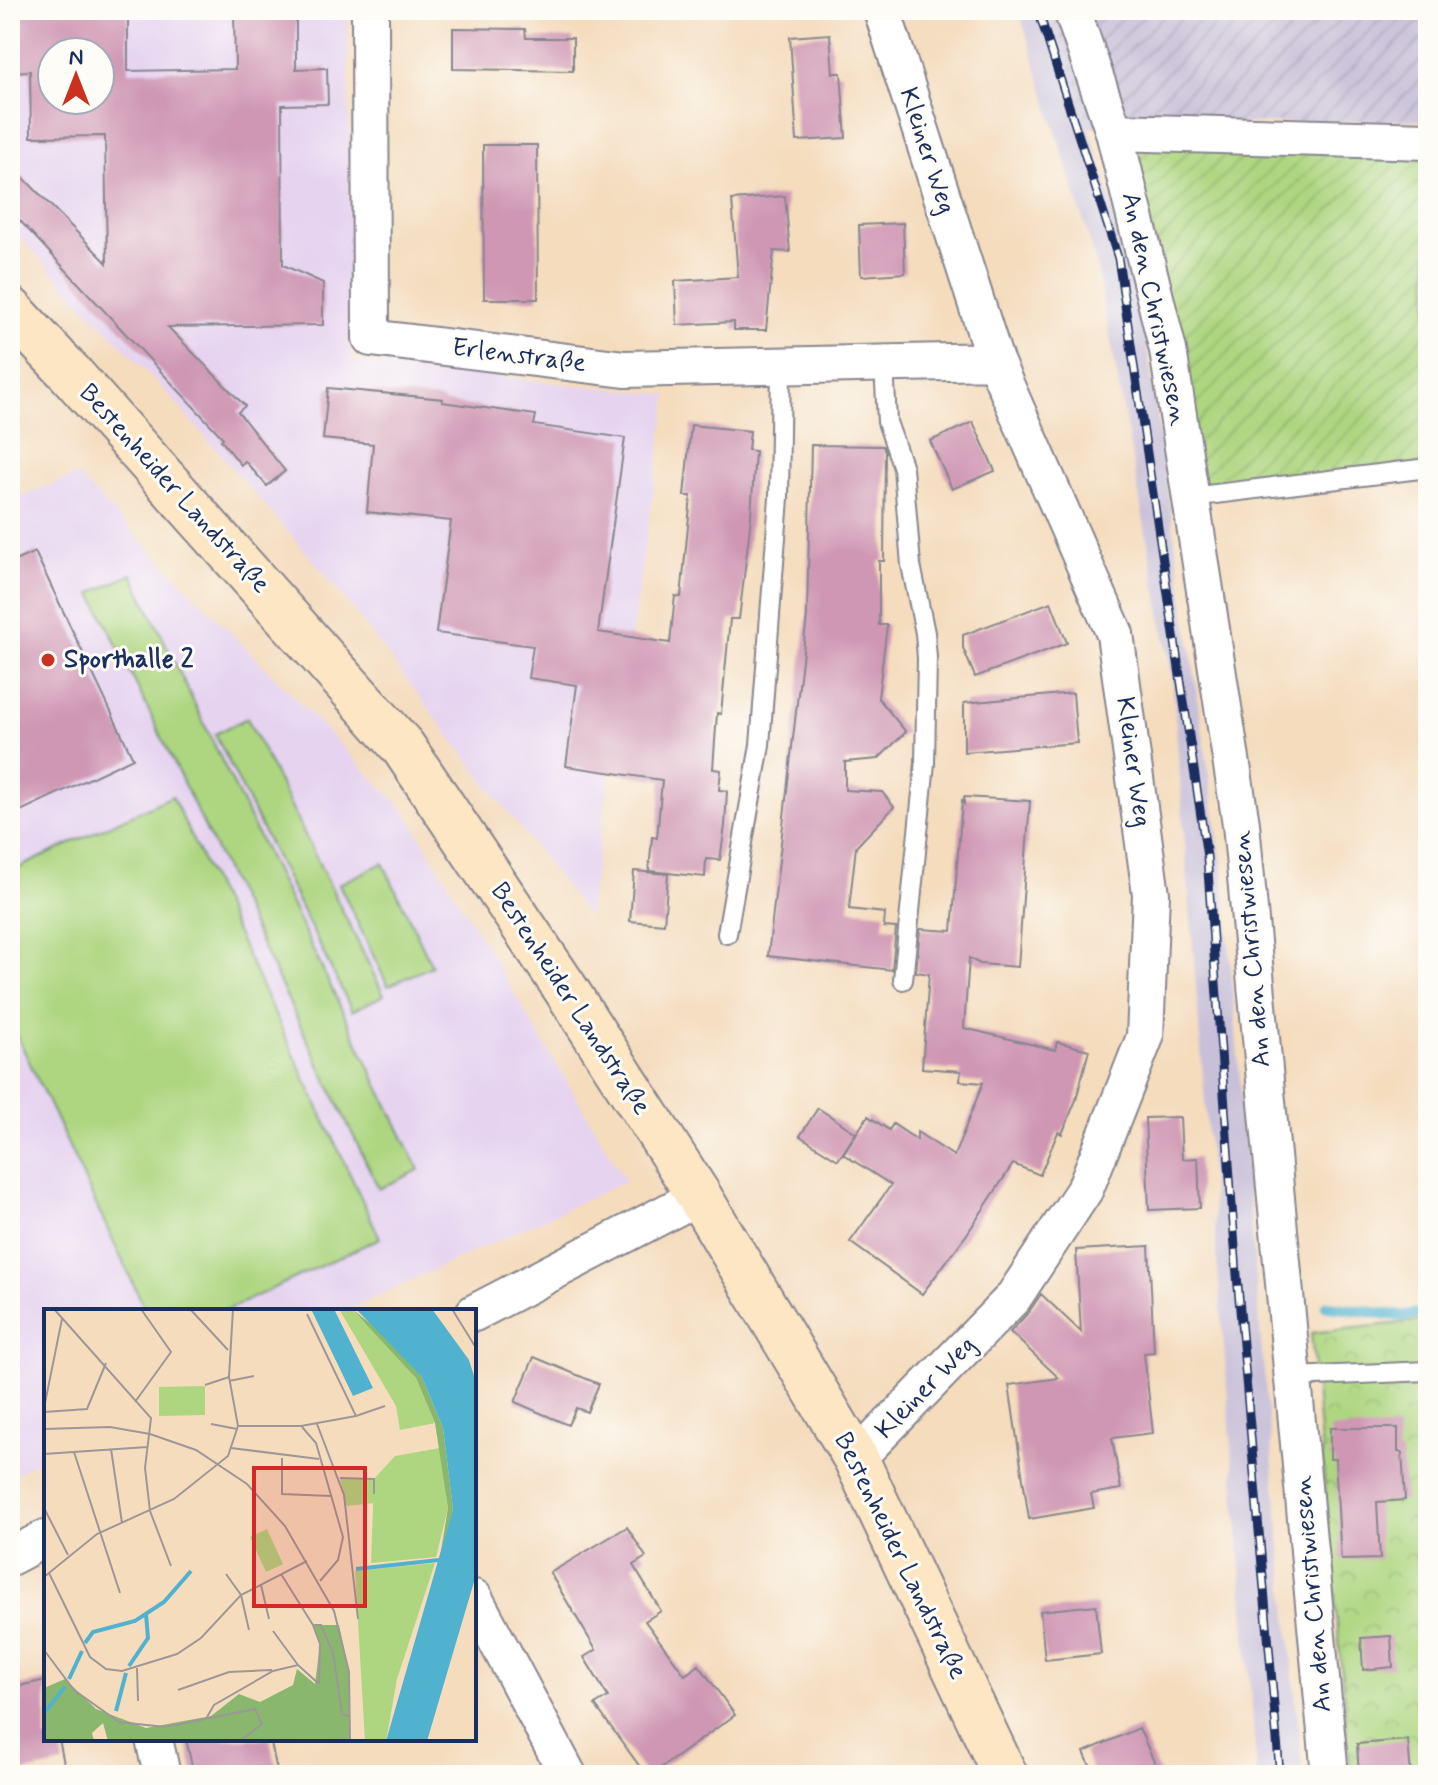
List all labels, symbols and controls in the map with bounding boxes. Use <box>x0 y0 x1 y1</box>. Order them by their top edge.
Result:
north arrow <box>36 36 116 116</box>
text: N <box>69 44 83 72</box>
street label: Kleiner Weg <box>891 83 963 219</box>
street label: An den Christwiesen <box>1113 189 1195 429</box>
street label: Erlenstraße <box>450 331 588 381</box>
street label: Bestenheider Landstraße <box>71 377 277 601</box>
place label: Sporthalle 2 <box>64 643 194 677</box>
marker: Sporthalle 2 <box>39 651 57 669</box>
street label: Kleiner Weg <box>1107 695 1159 829</box>
street label: An den Christwiesen <box>1225 829 1279 1069</box>
street label: Bestenheider Landstraße <box>482 876 658 1122</box>
inset map <box>44 1309 476 1741</box>
street label: Kleiner Weg <box>868 1329 984 1447</box>
street label: Bestenheider Landstraße <box>825 1427 975 1685</box>
street label: An den Christwiesen <box>1286 1474 1340 1714</box>

